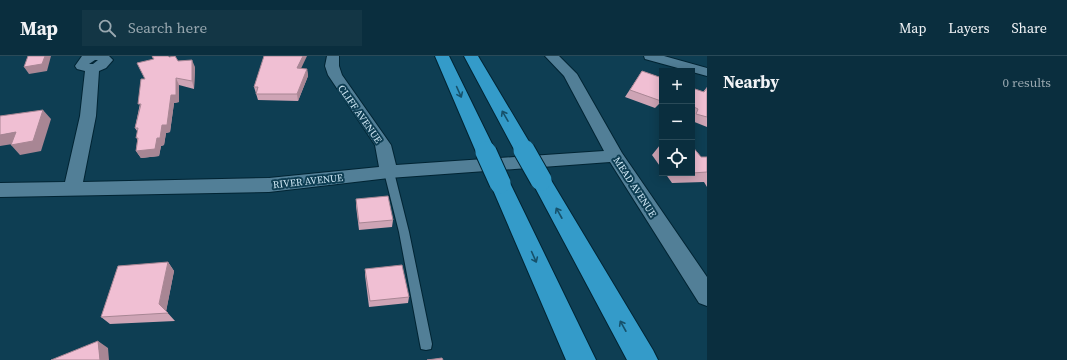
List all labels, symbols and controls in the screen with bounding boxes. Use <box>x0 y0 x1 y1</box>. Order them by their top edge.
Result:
search box <box>82 10 362 46</box>
text: Map <box>20 15 58 41</box>
icon: search <box>96 17 118 39</box>
text: Search here <box>128 17 207 38</box>
text: Map <box>899 18 926 38</box>
text: Layers <box>948 18 990 38</box>
text: Share <box>1012 18 1047 38</box>
map controls <box>659 68 695 176</box>
button: + <box>659 68 695 104</box>
text: Nearby <box>723 70 779 94</box>
text: 0 results <box>1003 74 1051 91</box>
street label: CLIFF AVENUE <box>335 82 385 146</box>
one-way arrow <box>455 85 463 97</box>
button: − <box>659 104 695 140</box>
one-way arrow <box>501 110 508 122</box>
button: locate <box>659 140 695 176</box>
street label: MEAD AVENUE <box>611 154 659 220</box>
street label: RIVER AVENUE <box>272 171 344 191</box>
one-way arrow <box>555 207 563 219</box>
one-way arrow <box>531 250 538 262</box>
one-way arrow <box>619 320 627 332</box>

